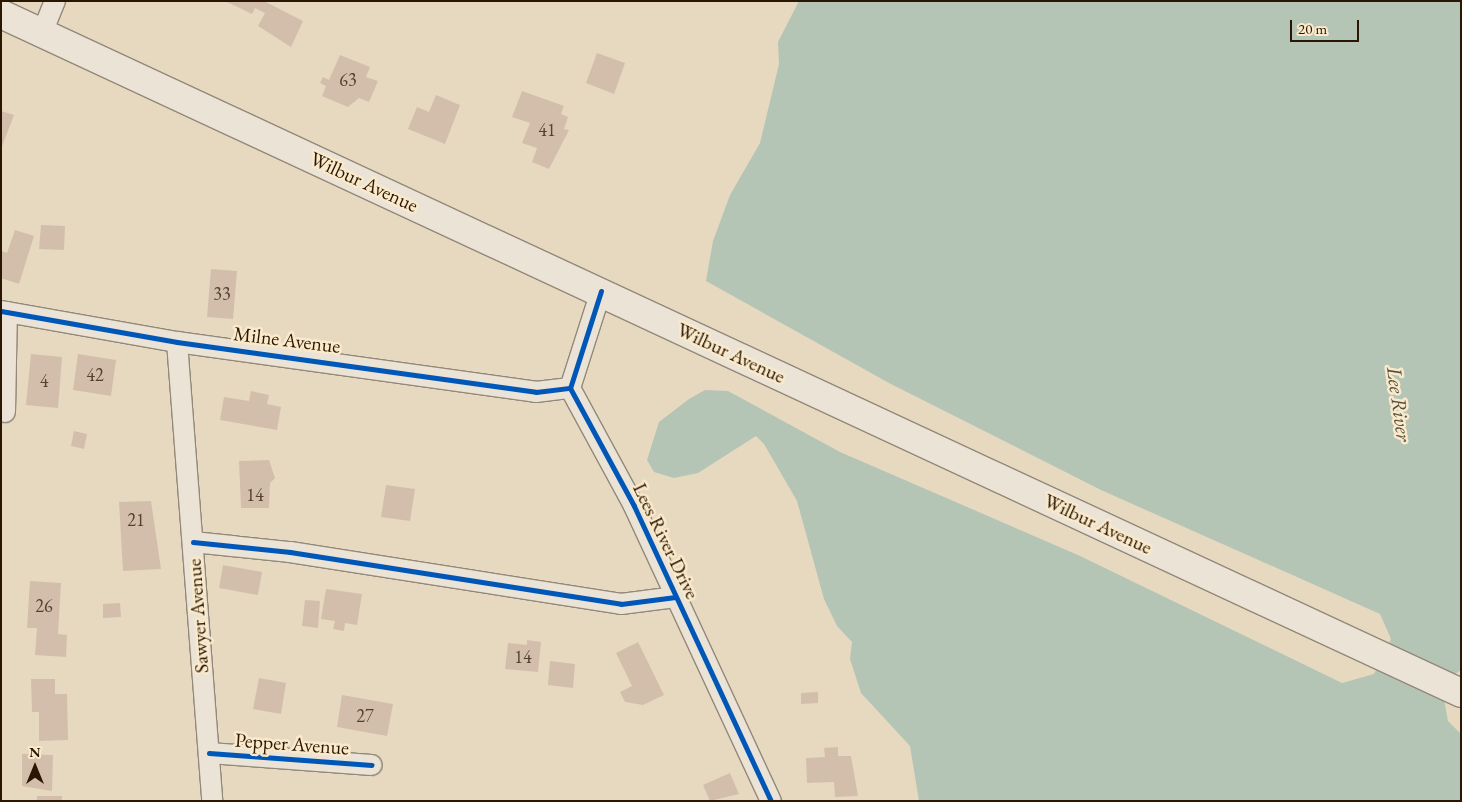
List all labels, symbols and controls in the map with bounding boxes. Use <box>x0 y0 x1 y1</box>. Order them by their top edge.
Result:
scale bar <box>1292 10 1361 42</box>
text: 20 m <box>1298 19 1327 38</box>
house number: 63 <box>339 69 357 91</box>
house number: 41 <box>538 119 556 141</box>
street label: Wilbur Avenue <box>306 146 422 218</box>
house number: 33 <box>213 283 231 305</box>
street label: Wilbur Avenue <box>673 317 789 389</box>
street label: Milne Avenue <box>232 322 342 358</box>
house number: 42 <box>86 364 104 386</box>
water label: Lee River <box>1381 365 1417 443</box>
house number: 4 <box>40 370 48 392</box>
street label: Lees River Drive <box>628 479 704 603</box>
house number: 14 <box>246 484 264 506</box>
street label: Wilbur Avenue <box>1040 488 1156 560</box>
house number: 21 <box>127 509 145 531</box>
street label: Sawyer Avenue <box>182 558 214 674</box>
house number: 26 <box>35 595 53 617</box>
house number: 14 <box>514 646 532 668</box>
house number: 27 <box>356 705 374 727</box>
street label: Pepper Avenue <box>234 728 350 760</box>
north arrow <box>10 742 60 792</box>
text: N <box>29 743 41 761</box>

